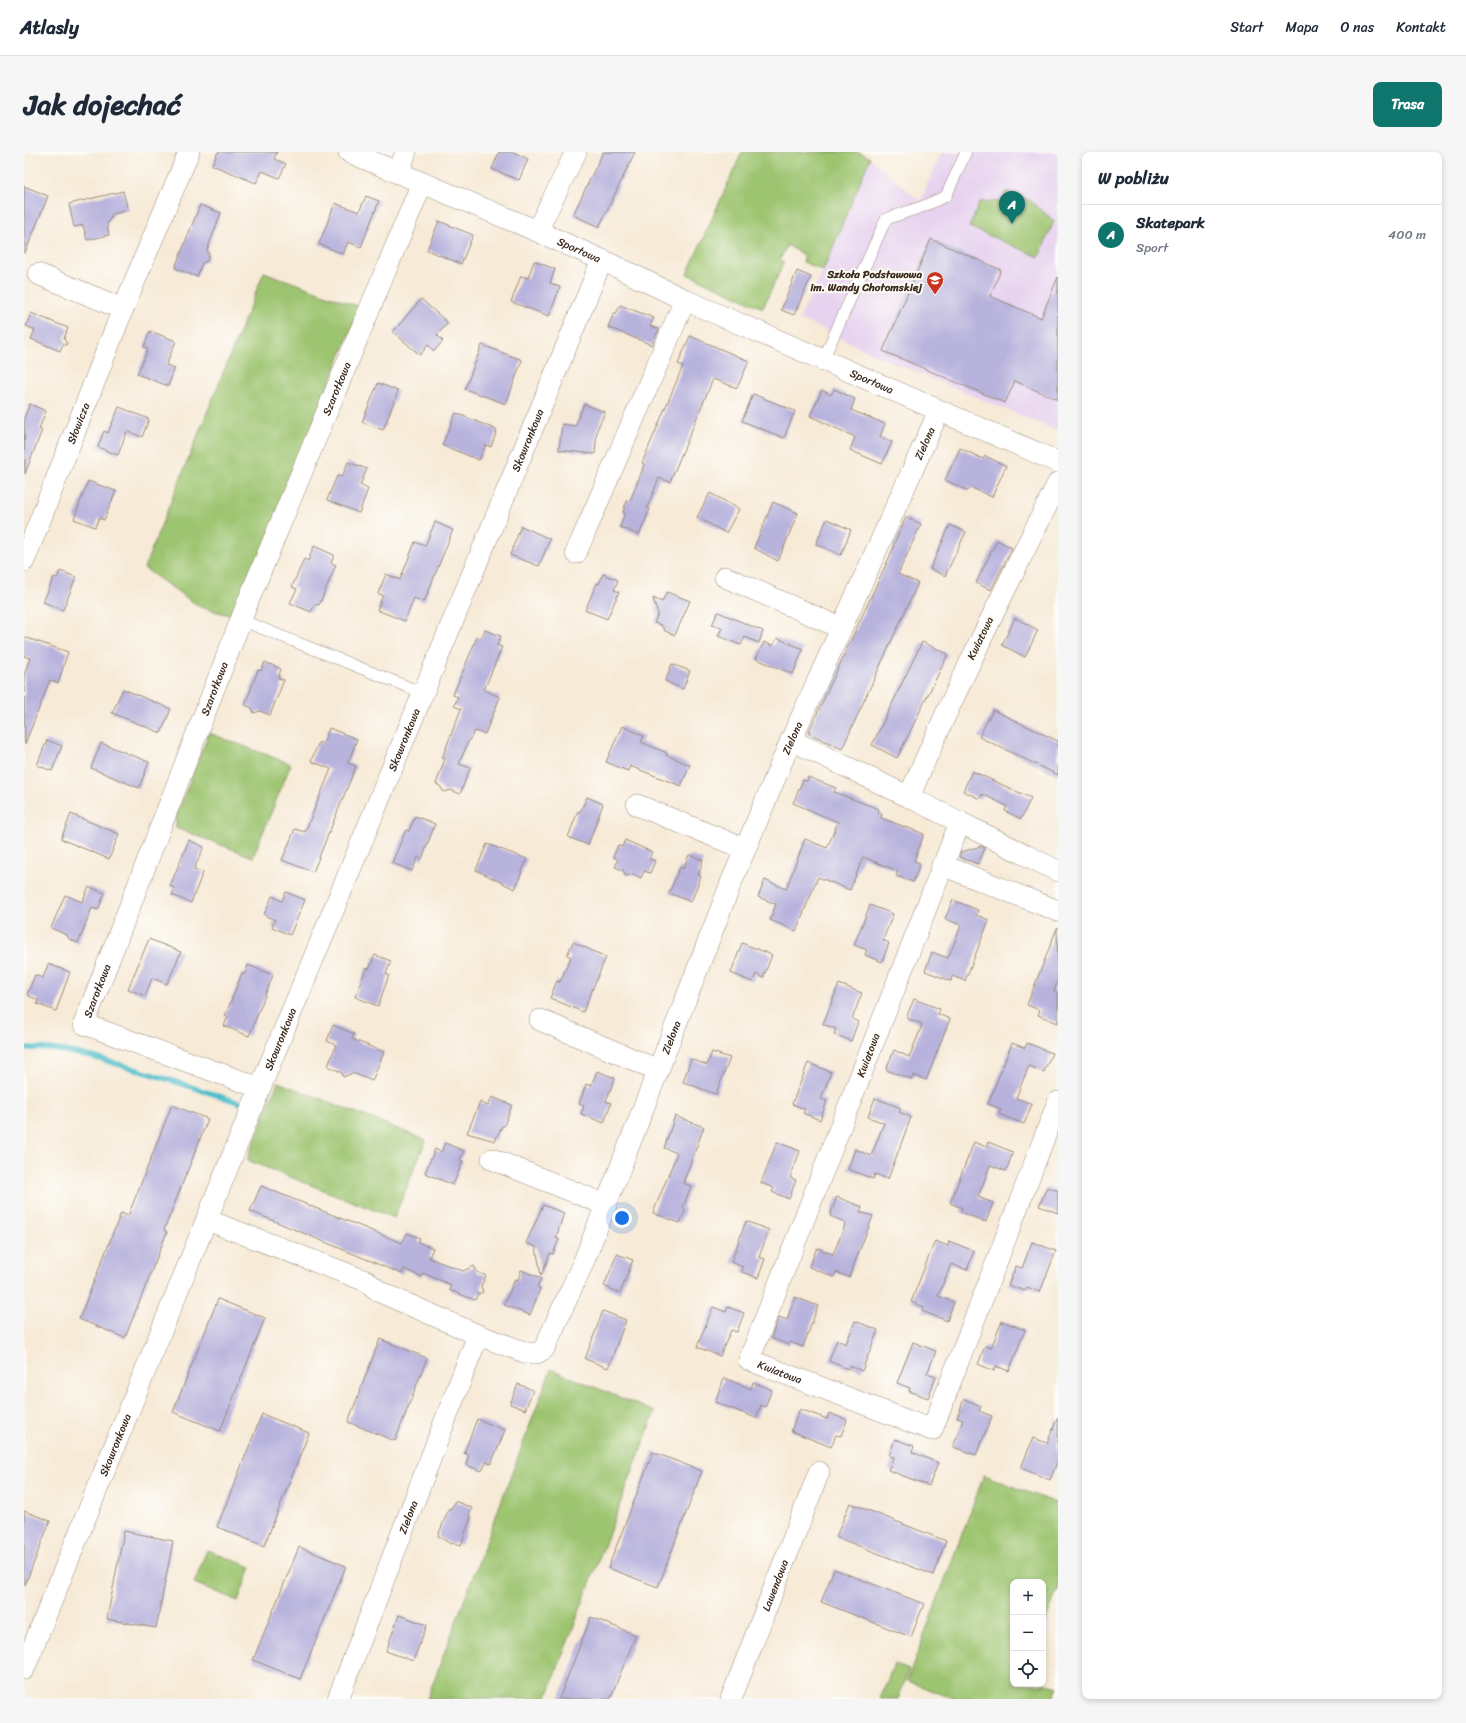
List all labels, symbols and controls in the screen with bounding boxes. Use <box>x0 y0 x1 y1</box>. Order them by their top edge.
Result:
text: Atlasly <box>20 11 79 44</box>
text: Start <box>1230 15 1264 40</box>
text: Mapa <box>1286 15 1318 40</box>
text: O nas <box>1340 15 1374 40</box>
text: Kontakt <box>1396 15 1446 40</box>
text: Jak dojechać <box>24 80 181 129</box>
button: Trasa <box>1373 82 1442 127</box>
text: W pobliżu <box>1098 163 1169 193</box>
pin: A <box>999 191 1025 224</box>
text: Skatepark <box>1136 210 1205 236</box>
text: A <box>1107 223 1115 246</box>
text: 400 m <box>1388 223 1426 246</box>
street label: Sportowa <box>554 232 604 268</box>
text: Sport <box>1136 236 1168 259</box>
place label: Szkoła Podstawowa im. Wandy Chotomskiej <box>810 265 922 297</box>
school or university icon: Szkoła Podstawowa im. Wandy Chotomskiej <box>925 270 945 295</box>
street label: Szarotkowa <box>317 359 357 419</box>
street label: Sportowa <box>847 364 897 400</box>
street label: Słowicza <box>62 399 95 447</box>
street label: Skowronkowa <box>507 406 550 475</box>
street label: Zielona <box>909 423 941 463</box>
street label: Kwiatowa <box>962 613 999 663</box>
street label: Szarotkowa <box>196 659 234 719</box>
street label: Skowronkowa <box>383 705 426 774</box>
street label: Zielona <box>777 718 808 758</box>
street label: Szarotkowa <box>78 961 117 1021</box>
street label: Skowronkowa <box>259 1005 302 1074</box>
street label: Zielona <box>656 1017 687 1057</box>
street label: Kwiatowa <box>851 1030 886 1080</box>
your location <box>612 1208 632 1228</box>
street label: Kwiatowa <box>755 1355 805 1390</box>
street label: Skowronkowa <box>94 1410 137 1479</box>
street label: Zielona <box>393 1497 424 1537</box>
street label: Lawendowa <box>757 1556 794 1614</box>
map controls <box>1010 1579 1046 1687</box>
button: + <box>1010 1579 1046 1615</box>
button: − <box>1010 1615 1046 1651</box>
button: locate <box>1010 1651 1046 1687</box>

